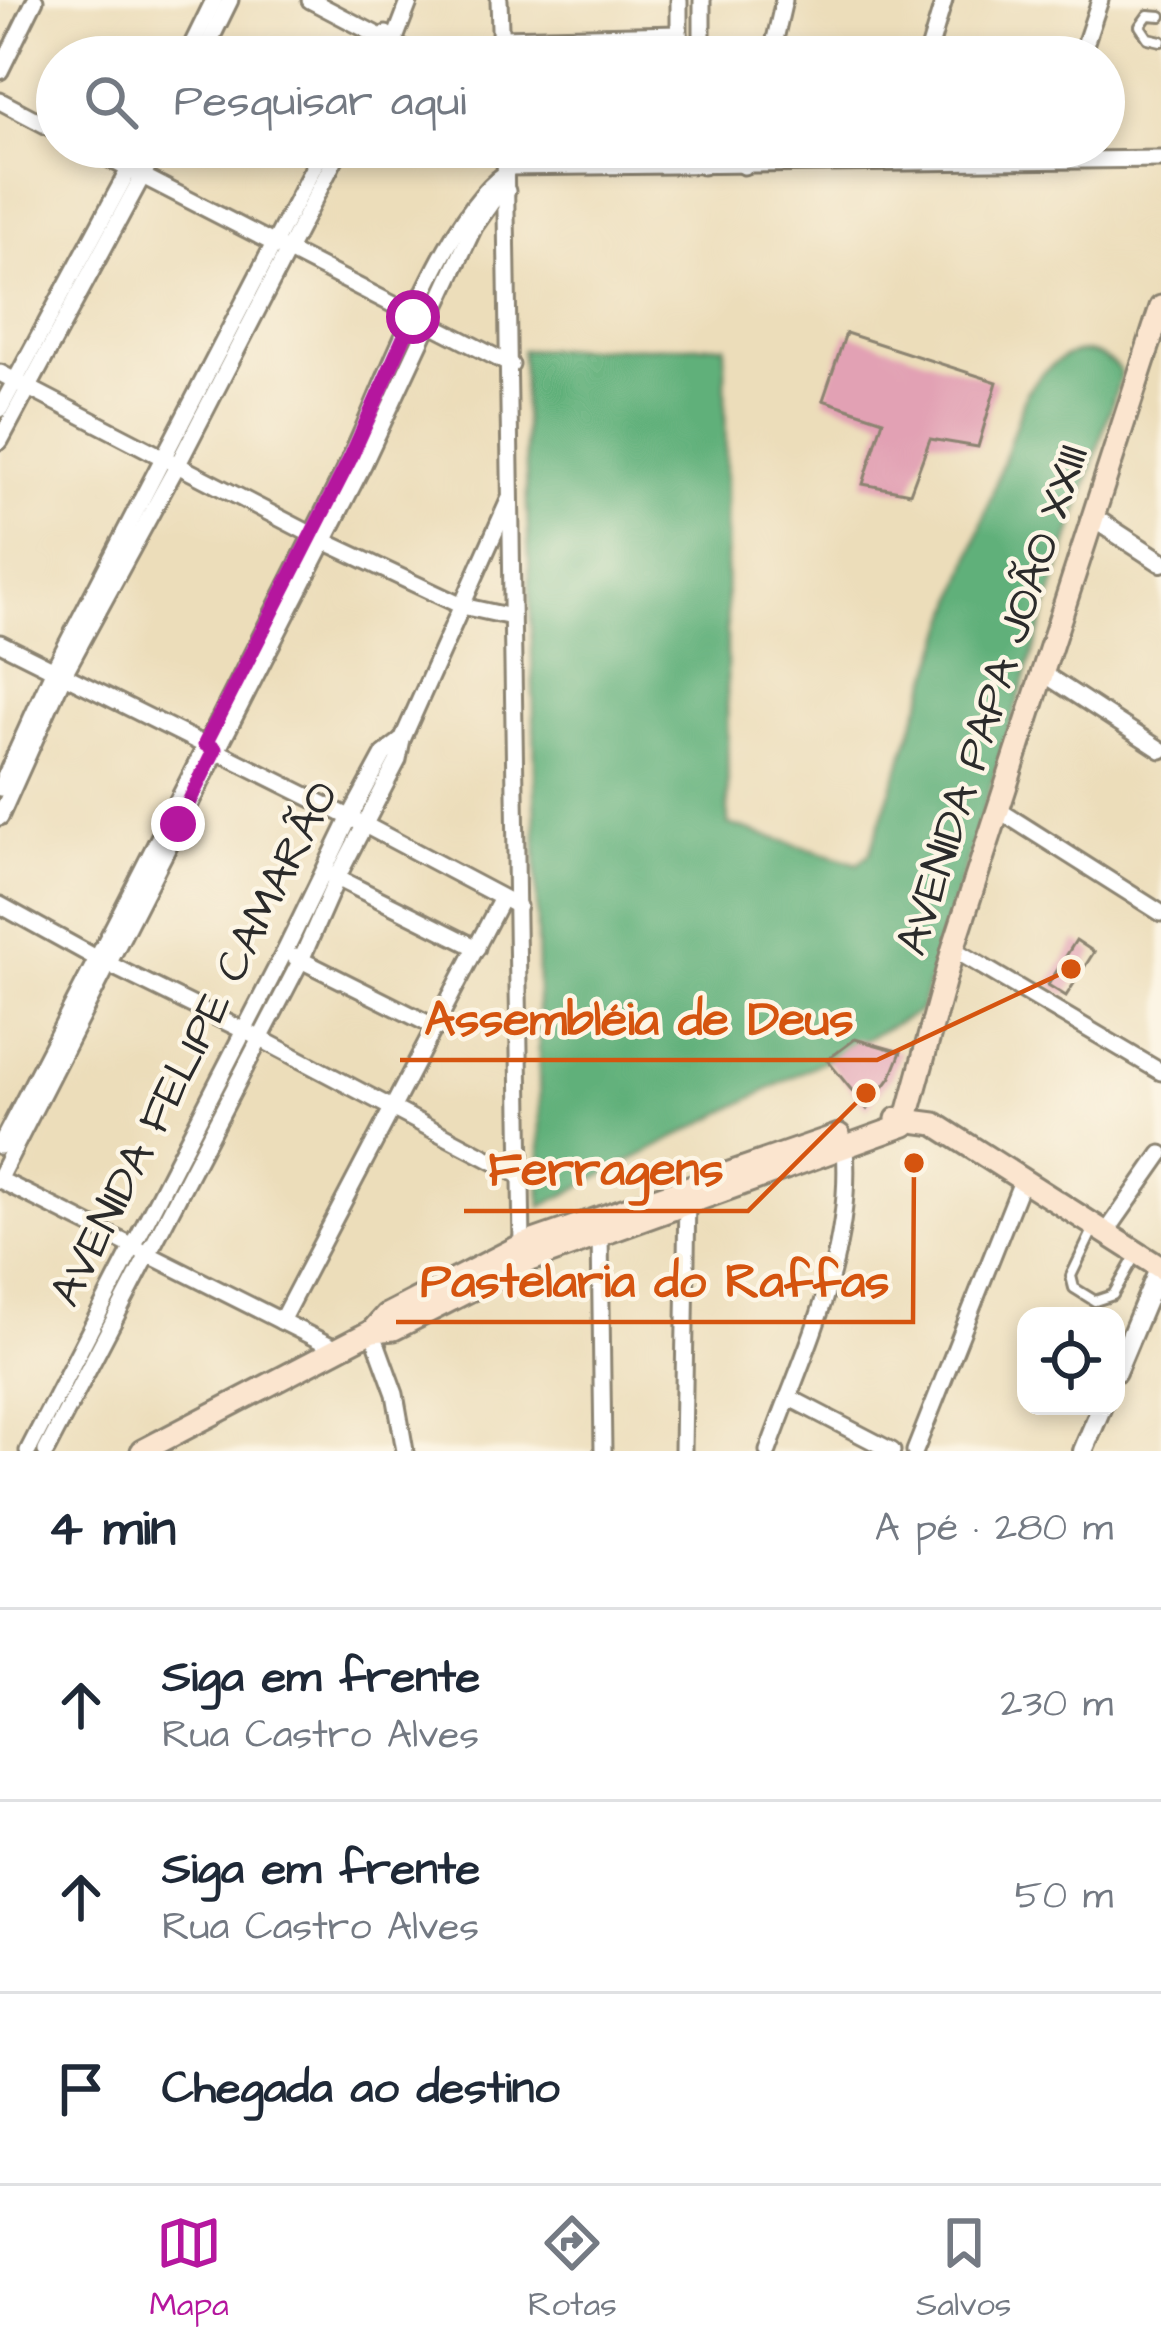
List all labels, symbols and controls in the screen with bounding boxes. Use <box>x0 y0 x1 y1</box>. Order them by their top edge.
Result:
search box <box>36 36 1125 168</box>
icon: search <box>78 69 144 135</box>
text: Pesquisar aqui <box>174 71 466 133</box>
route start <box>386 290 440 344</box>
street label: AVENIDA PAPA JOÃO XXIII <box>881 437 1105 963</box>
street label: AVENIDA FELIPE CAMARÃO <box>35 771 355 1317</box>
route end <box>151 797 205 851</box>
callout: Assembléia de Deus <box>400 976 877 1060</box>
text: Assembléia de Deus <box>425 988 854 1054</box>
callout: Ferragens <box>464 1127 748 1211</box>
text: Ferragens <box>488 1138 724 1206</box>
callout: Pastelaria do Raffas <box>396 1238 913 1322</box>
text: Pastelaria do Raffas <box>421 1250 889 1316</box>
map controls <box>1017 1307 1125 1415</box>
button: locate <box>1017 1307 1125 1415</box>
text: 4 min <box>48 1494 176 1565</box>
text: A pé · 280 m <box>875 1502 1113 1556</box>
text: Siga em frente <box>162 1647 480 1709</box>
icon: ahead <box>48 1672 114 1738</box>
text: 230 m <box>1000 1678 1113 1732</box>
text: Rua Castro Alves <box>162 1709 479 1763</box>
text: Siga em frente <box>162 1839 480 1901</box>
icon: ahead <box>48 1864 114 1930</box>
text: 50 m <box>1015 1870 1113 1924</box>
text: Rua Castro Alves <box>162 1901 479 1955</box>
icon: arrive <box>48 2056 114 2122</box>
text: Chegada ao destino <box>162 2058 560 2120</box>
tab: Mapa <box>150 2210 229 2328</box>
tab: Rotas <box>528 2210 617 2328</box>
tab: Salvos <box>916 2210 1011 2328</box>

